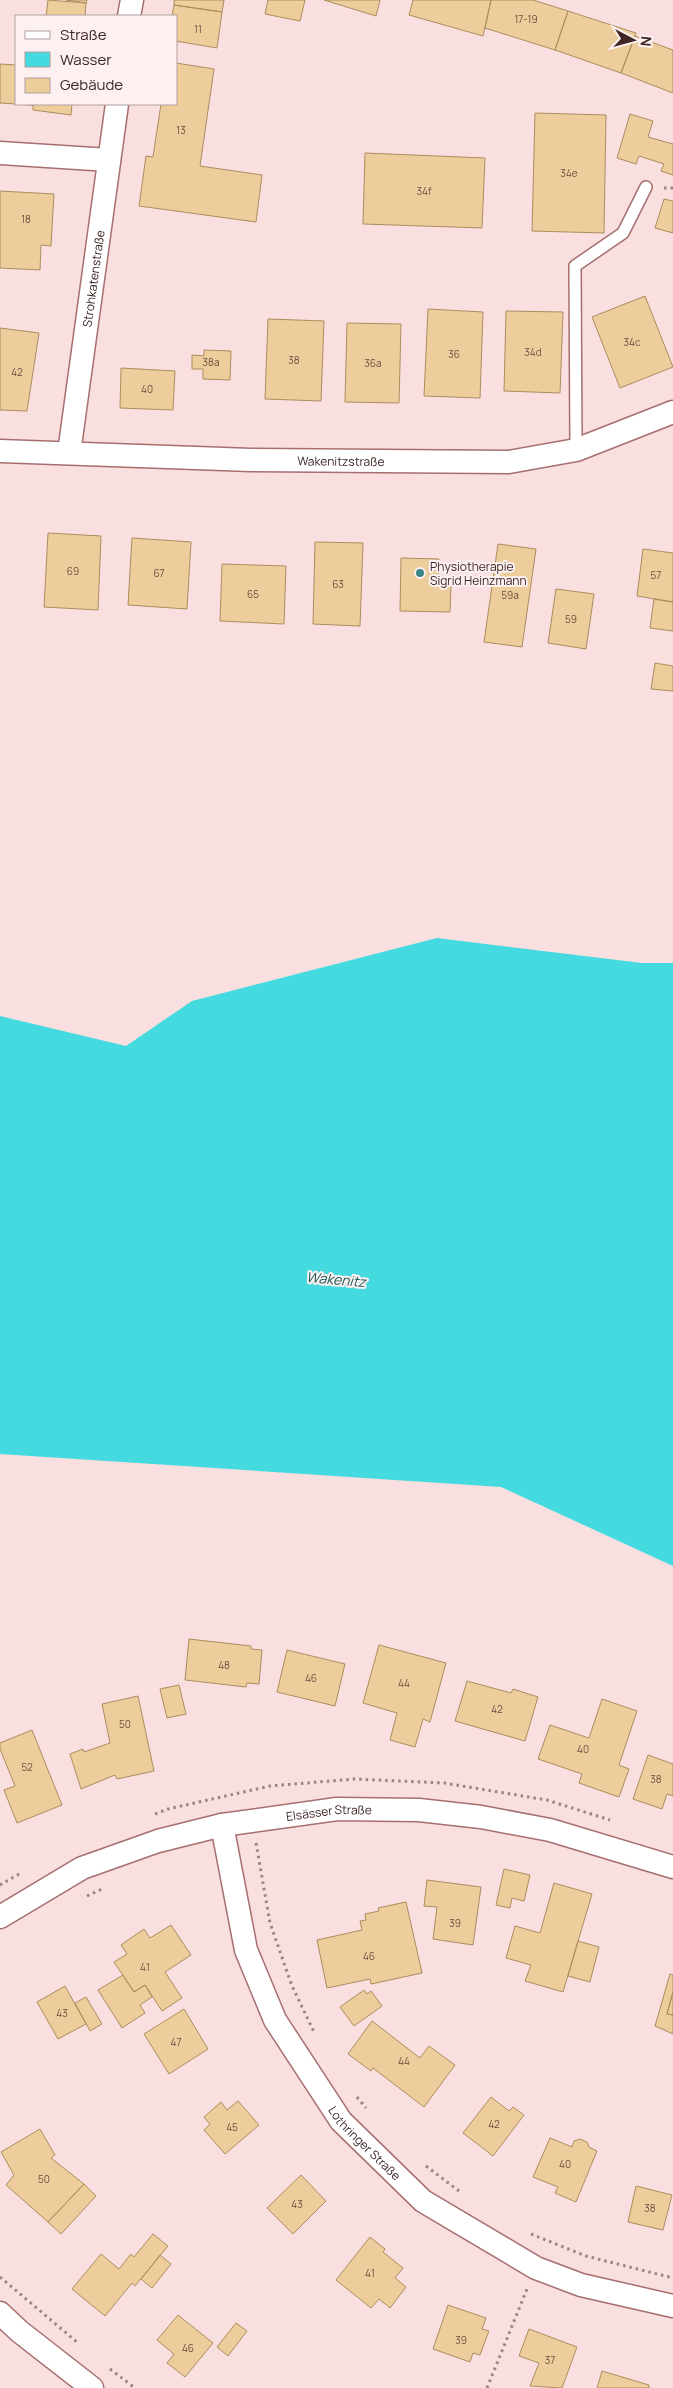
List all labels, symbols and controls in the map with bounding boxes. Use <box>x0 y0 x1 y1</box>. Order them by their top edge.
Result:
house number: 17-19 <box>514 12 538 26</box>
legend <box>15 15 178 105</box>
north arrow <box>608 15 658 65</box>
house number: 11 <box>194 22 202 36</box>
text: Straße <box>60 24 107 45</box>
text: N <box>636 35 656 47</box>
text: Wasser <box>60 49 112 70</box>
text: Gebäude <box>60 74 123 95</box>
house number: 13 <box>176 123 186 137</box>
house number: 34e <box>560 166 578 180</box>
house number: 34f <box>417 184 432 198</box>
house number: 18 <box>21 212 31 226</box>
street label: Strohkatenstraße <box>78 229 108 328</box>
house number: 34c <box>624 335 641 349</box>
house number: 34d <box>524 345 542 359</box>
house number: 36 <box>448 347 460 361</box>
house number: 38 <box>288 353 300 367</box>
house number: 38a <box>203 355 219 369</box>
house number: 36a <box>364 356 382 370</box>
house number: 42 <box>11 365 23 379</box>
house number: 40 <box>141 382 153 396</box>
street label: Wakenitzstraße <box>297 452 385 470</box>
place label: Physiotherapie Sigrid Heinzmann <box>430 558 527 589</box>
house number: 69 <box>67 564 79 578</box>
house number: 67 <box>153 566 165 580</box>
marker: Physiotherapie Sigrid Heinzmann <box>414 567 426 579</box>
house number: 57 <box>651 568 661 582</box>
house number: 63 <box>332 577 344 591</box>
house number: 65 <box>247 587 259 601</box>
house number: 59a <box>501 588 519 602</box>
house number: 59 <box>565 612 577 626</box>
water label: Wakenitz <box>305 1267 368 1291</box>
house number: 48 <box>218 1658 230 1672</box>
house number: 46 <box>305 1671 317 1685</box>
house number: 44 <box>398 1676 410 1690</box>
house number: 42 <box>491 1702 503 1716</box>
house number: 50 <box>119 1717 131 1731</box>
house number: 40 <box>577 1742 589 1756</box>
house number: 52 <box>21 1760 33 1774</box>
house number: 38 <box>650 1772 662 1786</box>
street label: Elsässer Straße <box>285 1800 372 1824</box>
house number: 39 <box>449 1916 461 1930</box>
house number: 46 <box>363 1949 375 1963</box>
house number: 41 <box>140 1960 150 1974</box>
house number: 43 <box>56 2006 68 2020</box>
house number: 47 <box>171 2035 181 2049</box>
house number: 44 <box>398 2054 410 2068</box>
street label: Lothringer Straße <box>325 2103 405 2184</box>
house number: 42 <box>488 2117 500 2131</box>
house number: 45 <box>226 2120 238 2134</box>
house number: 40 <box>559 2157 571 2171</box>
house number: 50 <box>38 2172 50 2186</box>
house number: 43 <box>291 2197 303 2211</box>
house number: 38 <box>644 2201 656 2215</box>
house number: 41 <box>365 2266 375 2280</box>
house number: 39 <box>455 2333 467 2347</box>
house number: 46 <box>182 2341 194 2355</box>
house number: 37 <box>545 2353 555 2367</box>

